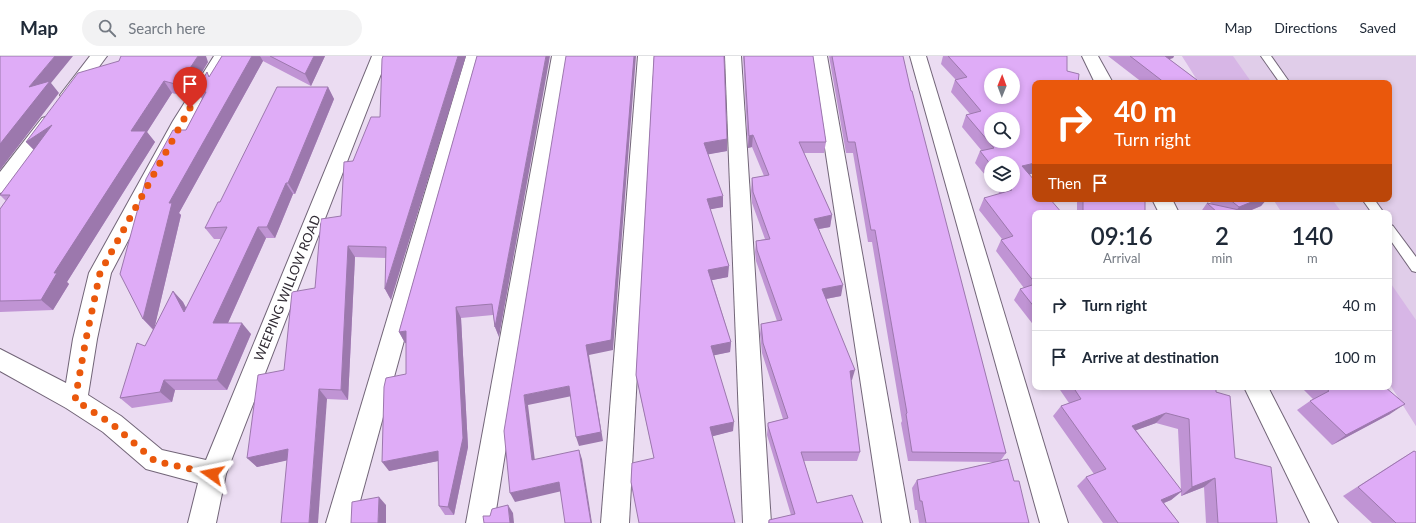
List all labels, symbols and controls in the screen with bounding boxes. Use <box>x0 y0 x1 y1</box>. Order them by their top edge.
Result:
search box <box>82 10 362 46</box>
text: Map <box>20 16 58 39</box>
icon: search <box>96 17 118 39</box>
text: Search here <box>128 19 206 37</box>
text: Map <box>1225 19 1252 36</box>
text: Directions <box>1274 19 1337 36</box>
text: Saved <box>1359 19 1396 36</box>
pin <box>173 67 207 108</box>
north arrow <box>984 68 1020 104</box>
map controls <box>984 68 1020 192</box>
icon: arrive <box>179 73 201 95</box>
text: 40 m <box>1114 94 1177 128</box>
icon: right <box>1048 96 1100 148</box>
button: search <box>984 112 1020 148</box>
text: Turn right <box>1114 128 1191 150</box>
button: layers <box>984 156 1020 192</box>
icon: arrive <box>1089 172 1111 194</box>
text: Then <box>1048 174 1081 192</box>
street label: WEEPING WILLOW ROAD <box>250 212 324 363</box>
text: 09:16 <box>1091 221 1153 250</box>
text: 2 <box>1215 221 1229 250</box>
text: 140 <box>1291 221 1333 250</box>
text: Arrival <box>1103 250 1140 266</box>
text: min <box>1211 250 1233 266</box>
text: m <box>1307 250 1318 266</box>
icon: right <box>1048 294 1070 316</box>
text: Turn right <box>1082 296 1147 314</box>
text: 40 m <box>1342 296 1376 314</box>
icon: arrive <box>1048 346 1070 368</box>
text: Arrive at destination <box>1082 348 1219 366</box>
text: 100 m <box>1334 348 1376 366</box>
position arrow <box>191 453 233 495</box>

